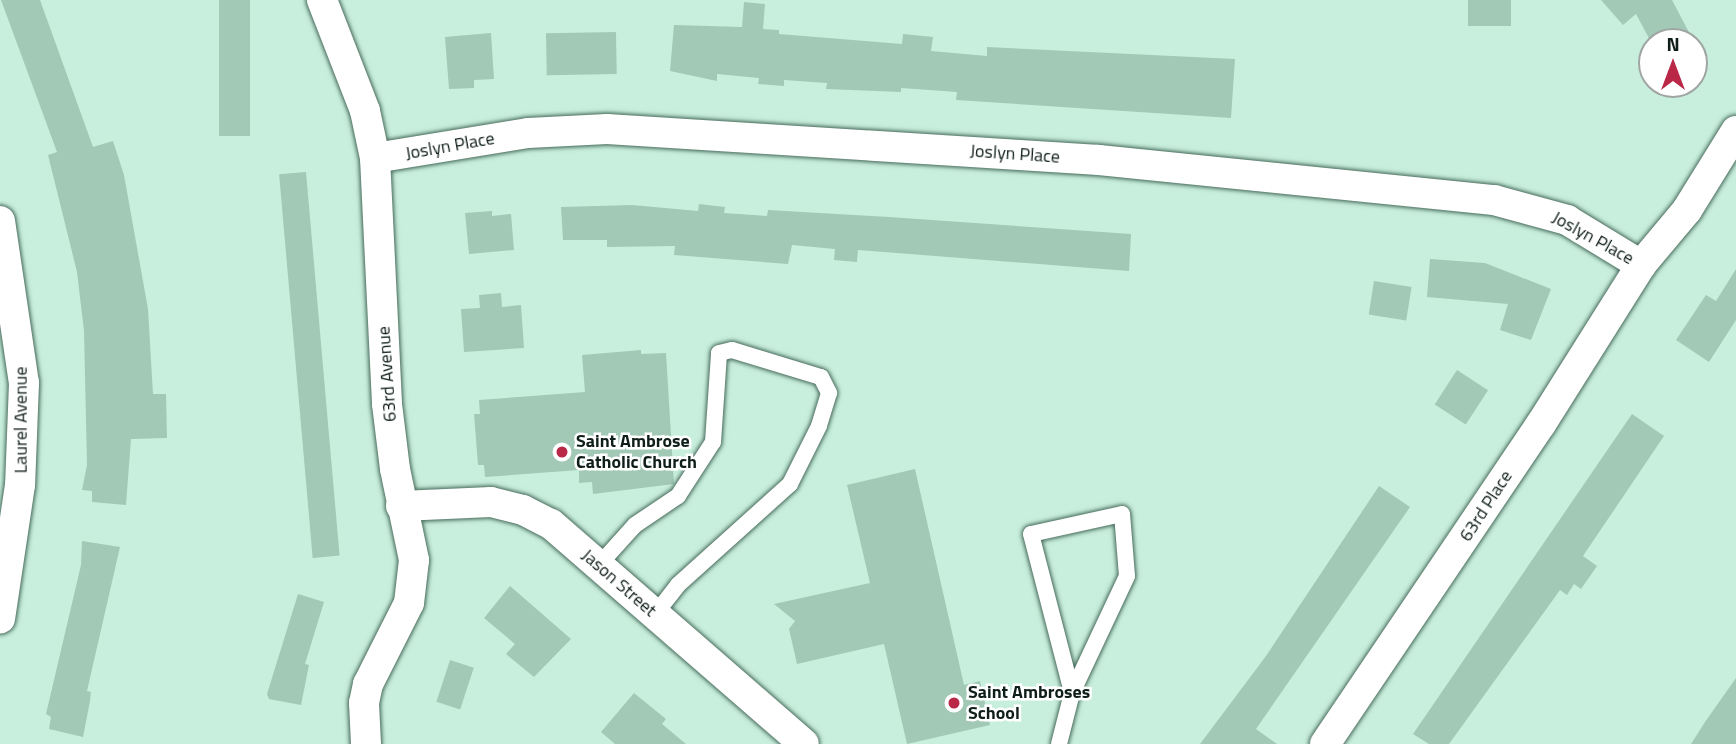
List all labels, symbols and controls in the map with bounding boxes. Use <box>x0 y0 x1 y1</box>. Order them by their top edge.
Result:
north arrow <box>1638 28 1708 98</box>
text: N <box>1666 29 1680 58</box>
street label: Joslyn Place <box>404 128 496 164</box>
street label: Joslyn Place <box>969 140 1061 168</box>
street label: Joslyn Place <box>1548 207 1638 269</box>
street label: 63rd Avenue <box>373 325 401 423</box>
street label: Laurel Avenue <box>10 367 32 473</box>
place label: Saint Ambrose Catholic Church <box>576 431 697 474</box>
marker: Saint Ambrose Catholic Church <box>554 444 570 460</box>
street label: 63rd Place <box>1455 466 1517 546</box>
street label: Jason Street <box>577 545 661 621</box>
place label: Saint Ambroses School <box>968 682 1090 724</box>
marker: Saint Ambroses School <box>946 695 962 711</box>

